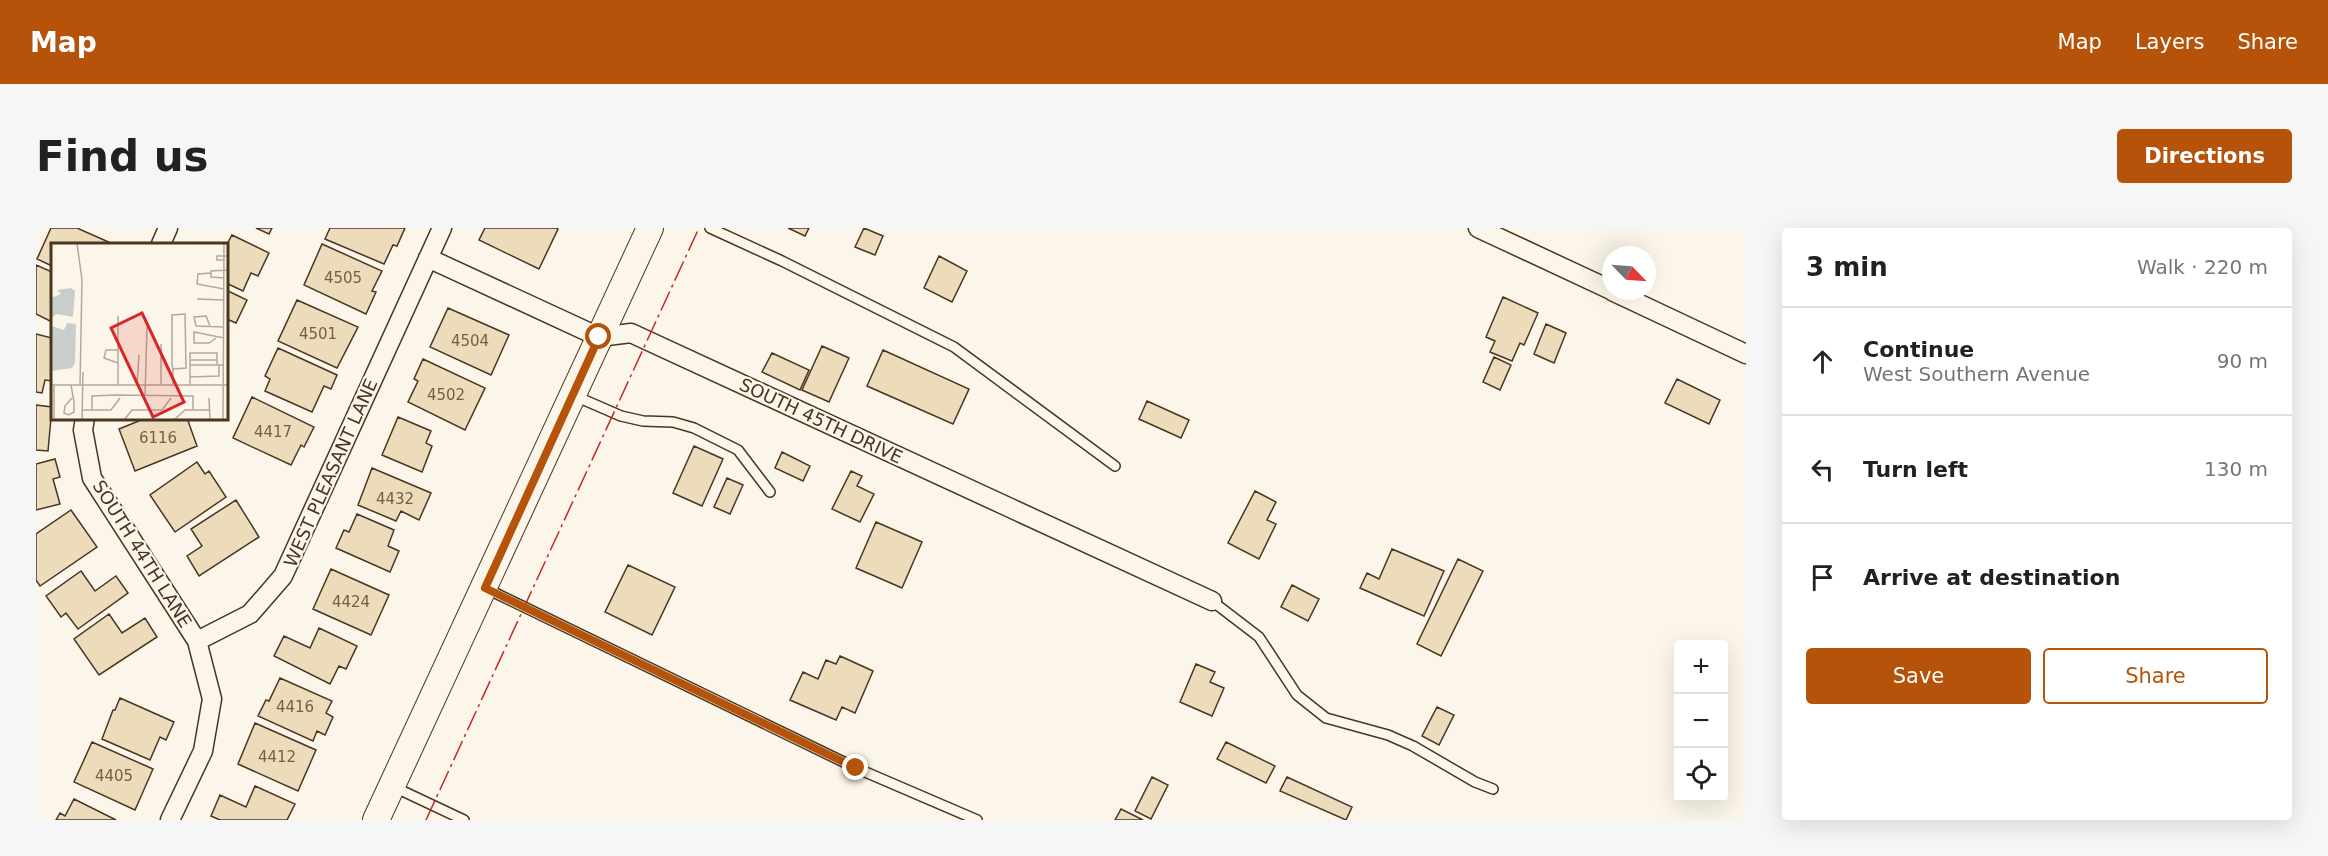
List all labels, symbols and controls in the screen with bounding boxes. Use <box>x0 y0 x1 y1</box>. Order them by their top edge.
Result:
text: Map <box>30 26 97 59</box>
text: Map <box>2058 30 2102 54</box>
text: Layers <box>2135 30 2204 54</box>
text: Share <box>2237 30 2298 54</box>
button: Directions <box>2117 129 2292 183</box>
text: Find us <box>36 132 209 181</box>
inset map <box>51 243 228 420</box>
north arrow <box>1602 246 1656 300</box>
text: 3 min <box>1806 252 1888 282</box>
text: Walk · 220 m <box>2137 255 2268 279</box>
house number: 4505 <box>324 269 362 287</box>
route start <box>585 323 611 349</box>
house number: 4501 <box>299 325 337 343</box>
house number: 4504 <box>451 332 489 350</box>
text: Continue <box>1863 337 1974 362</box>
icon: ahead <box>1806 345 1839 378</box>
text: 90 m <box>2217 349 2268 373</box>
text: West Southern Avenue <box>1863 362 2090 386</box>
street label: SOUTH 45TH DRIVE <box>736 374 906 468</box>
street label: WEST PLEASANT LANE <box>280 375 382 570</box>
house number: 4502 <box>427 386 465 404</box>
house number: 4417 <box>254 423 292 441</box>
house number: 6116 <box>139 429 177 447</box>
icon: left <box>1806 453 1839 486</box>
text: Turn left <box>1863 457 1968 482</box>
text: 130 m <box>2204 457 2268 481</box>
street label: SOUTH 44TH LANE <box>89 476 196 631</box>
house number: 4432 <box>376 490 414 508</box>
icon: arrive <box>1806 561 1839 594</box>
text: Arrive at destination <box>1863 565 2120 590</box>
house number: 4424 <box>332 593 370 611</box>
map controls <box>1674 640 1728 802</box>
button: + <box>1674 640 1728 694</box>
button: Save <box>1806 648 2031 704</box>
button: Share <box>2043 648 2268 704</box>
button: − <box>1674 694 1728 748</box>
house number: 4416 <box>276 698 314 716</box>
house number: 4412 <box>258 748 296 766</box>
button: locate <box>1674 748 1728 802</box>
route end <box>842 754 868 780</box>
house number: 4405 <box>95 767 133 785</box>

